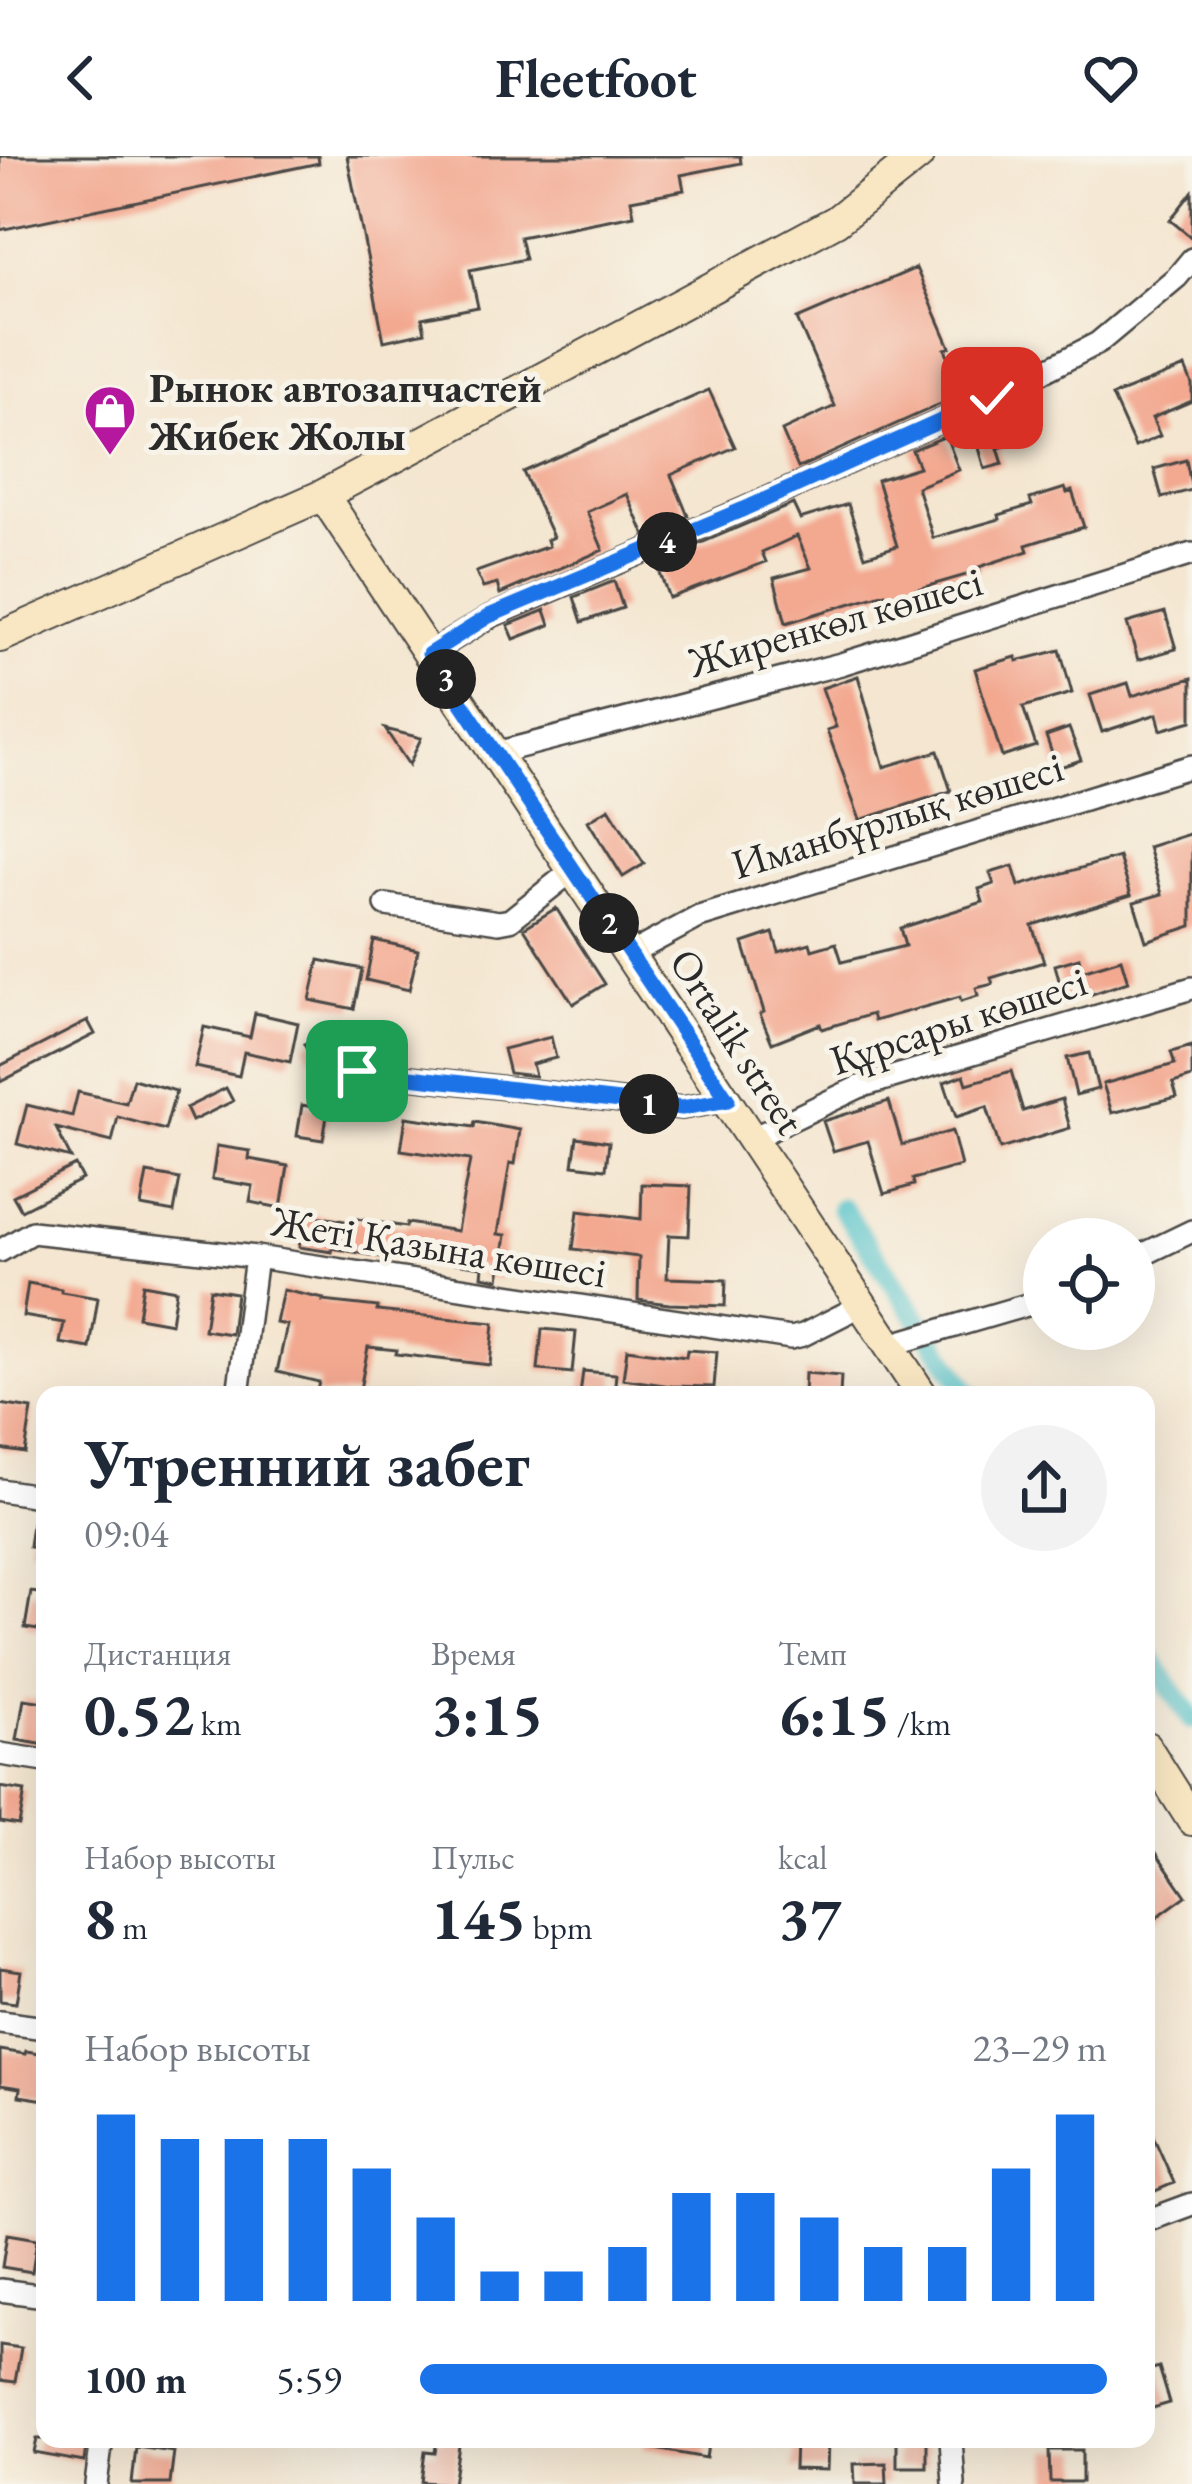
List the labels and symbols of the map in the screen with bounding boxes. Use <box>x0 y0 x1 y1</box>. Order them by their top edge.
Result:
pin <box>941 347 1043 449</box>
place label: Рынок автозапчастей Жибек Жолы <box>148 360 542 463</box>
shop icon: Рынок автозапчастей Жибек Жолы <box>82 383 138 457</box>
pin: 4 <box>637 512 697 572</box>
street label: Жиренкөл көшесі <box>681 553 989 690</box>
pin: 3 <box>416 649 476 709</box>
street label: Иманбұрлық көшесі <box>725 739 1070 892</box>
pin: 2 <box>579 893 639 953</box>
street label: Ortalik street <box>657 938 818 1145</box>
street label: Құрсары көшесі <box>823 953 1094 1088</box>
pin <box>306 1020 408 1122</box>
pin: 1 <box>619 1074 679 1134</box>
street label: Жеті Қазына көшесі <box>267 1193 610 1300</box>

